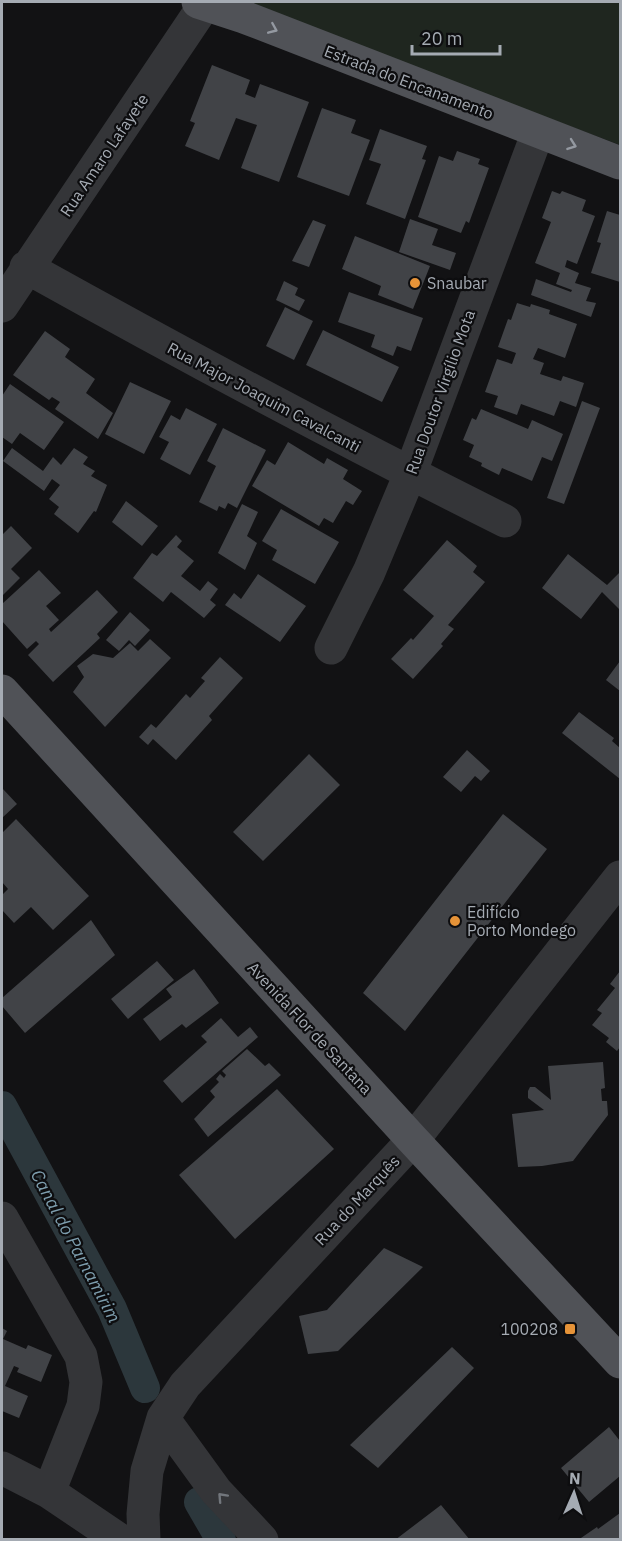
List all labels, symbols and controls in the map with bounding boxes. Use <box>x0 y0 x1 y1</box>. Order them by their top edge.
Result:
scale bar <box>412 18 500 56</box>
one-way arrow <box>266 22 277 34</box>
text: 20 m <box>421 27 463 50</box>
street label: Estrada do Encanamento <box>322 40 496 124</box>
street label: Rua Amaro Lafayete <box>55 89 153 220</box>
one-way arrow <box>566 137 577 150</box>
place label: Snaubar <box>427 273 487 293</box>
marker: Snaubar <box>408 276 422 290</box>
street label: Rua Doutor Virgílio Mota <box>401 307 479 477</box>
street label: Rua Major Joaquim Cavalcanti <box>164 338 364 456</box>
place label: Edifício Porto Mondego <box>467 902 576 940</box>
marker: Edifício Porto Mondego <box>448 914 462 928</box>
street label: Avenida Flor de Santana <box>243 958 377 1099</box>
street label: Rua do Marquês <box>310 1151 404 1249</box>
water label: Canal do Parnamirim <box>26 1166 126 1326</box>
place label: 100208 <box>500 1319 558 1339</box>
marker: 100208 <box>563 1322 577 1336</box>
north arrow <box>544 1463 604 1523</box>
text: N <box>568 1468 581 1488</box>
one-way arrow <box>218 1493 229 1504</box>

